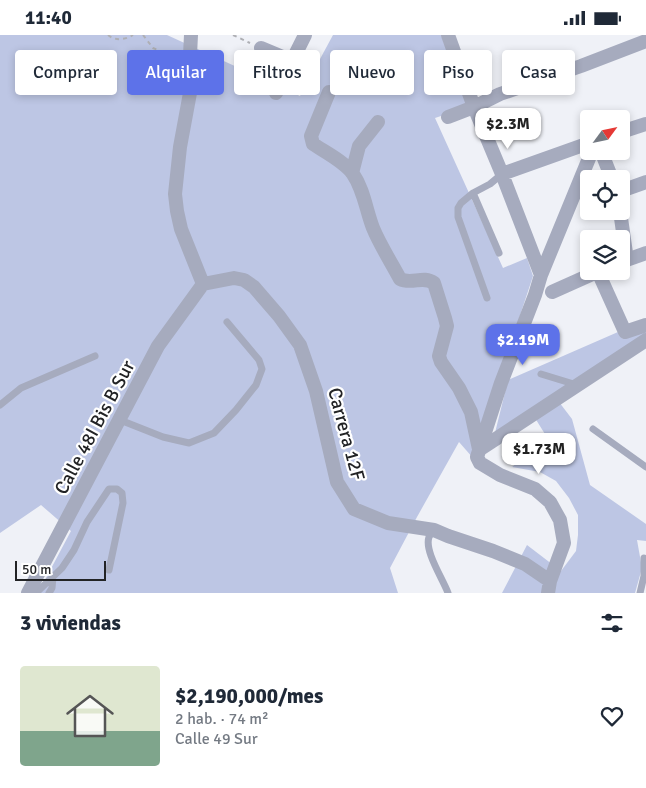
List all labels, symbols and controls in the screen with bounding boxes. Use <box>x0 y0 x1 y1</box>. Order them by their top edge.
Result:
text: 11:40 <box>25 6 72 30</box>
chip: Comprar <box>15 50 117 95</box>
chip: Alquilar <box>127 50 224 95</box>
chip: Filtros <box>234 50 320 95</box>
chip: Nuevo <box>330 50 414 95</box>
chip: Piso <box>424 50 492 95</box>
chip: Casa <box>502 50 575 95</box>
pin: $2.3M <box>473 107 543 150</box>
north arrow <box>580 110 630 160</box>
map controls <box>580 110 630 280</box>
text: $2.3M <box>486 114 530 134</box>
button: locate <box>580 170 630 220</box>
button: layers <box>580 230 630 280</box>
pin: $2.19M <box>482 323 564 366</box>
text: $2.19M <box>497 330 549 350</box>
street label: Calle 48I Bis B Sur <box>49 356 140 499</box>
street label: Carrera 12F <box>322 385 370 483</box>
pin: $1.73M <box>498 433 580 475</box>
text: $1.73M <box>513 439 565 459</box>
scale bar <box>15 558 106 581</box>
text: 50 m <box>22 561 51 578</box>
icon: filters <box>598 609 626 637</box>
text: 3 viviendas <box>20 610 121 636</box>
text: $2,190,000/mes <box>175 683 323 709</box>
icon: home <box>60 686 120 746</box>
icon: heart <box>598 702 626 730</box>
text: 2 hab. · 74 m² <box>175 709 269 729</box>
text: Calle 49 Sur <box>175 729 258 749</box>

